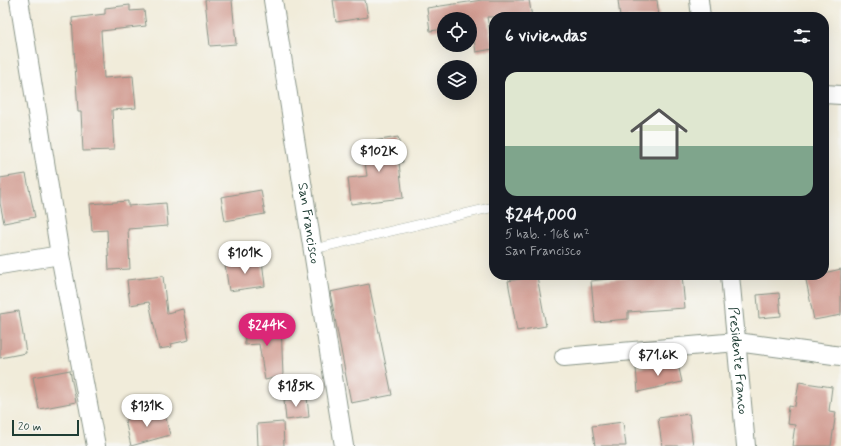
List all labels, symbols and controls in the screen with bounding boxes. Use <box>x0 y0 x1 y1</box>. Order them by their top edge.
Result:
map controls <box>437 12 477 100</box>
button: locate <box>437 12 477 52</box>
text: 6 viviendas <box>505 25 587 47</box>
icon: filters <box>791 25 813 47</box>
button: layers <box>437 60 477 100</box>
icon: home <box>623 98 695 170</box>
pin: $102K <box>351 139 407 173</box>
text: $102K <box>360 143 398 160</box>
street label: San Francisco <box>293 181 324 265</box>
text: $244,000 <box>505 204 577 226</box>
text: 5 hab. · 168 m² <box>505 226 589 243</box>
pin: $101K <box>217 241 273 275</box>
text: San Francisco <box>505 243 581 260</box>
text: $101K <box>227 245 263 262</box>
street label: Presidente Franco <box>724 306 752 415</box>
pin: $244K <box>239 313 295 347</box>
text: $244K <box>248 317 286 334</box>
pin: $71.6K <box>625 343 691 377</box>
text: $71.6K <box>638 347 678 364</box>
pin: $185K <box>268 374 324 408</box>
text: $185K <box>278 378 315 395</box>
pin: $131K <box>119 394 175 428</box>
text: $131K <box>130 398 164 415</box>
scale bar <box>12 418 79 437</box>
text: 20 m <box>18 420 41 434</box>

